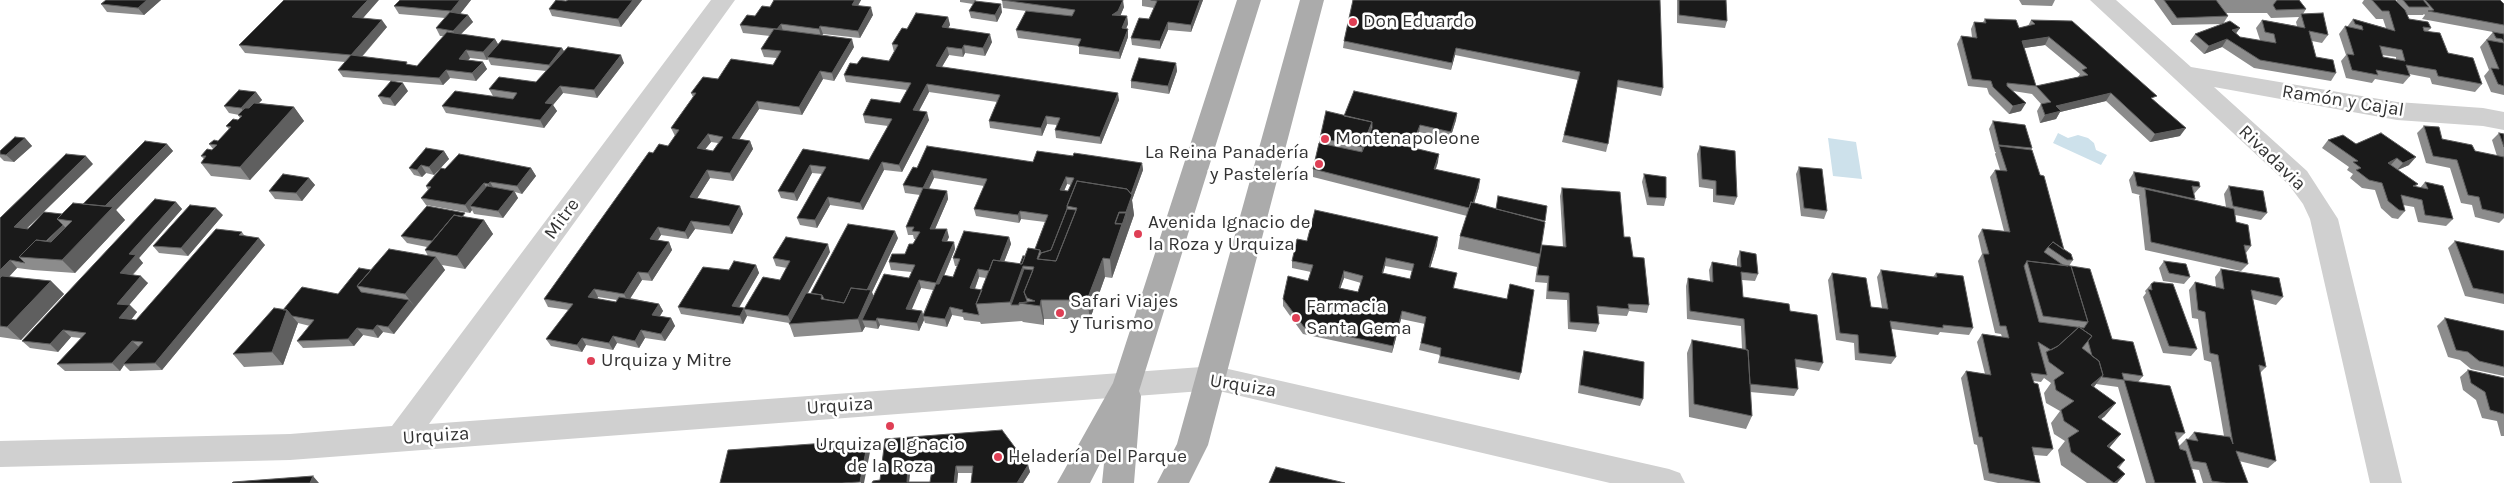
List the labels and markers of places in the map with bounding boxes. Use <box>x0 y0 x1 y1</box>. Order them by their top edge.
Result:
place label: Don Eduardo <box>1363 11 1474 33</box>
marker: Don Eduardo <box>1347 16 1359 28</box>
place label: Montenapoleone <box>1335 128 1480 150</box>
marker: Montenapoleone <box>1319 133 1331 145</box>
place label: La Reina Panadería y Pastelería <box>1145 142 1309 186</box>
marker: La Reina Panadería y Pastelería <box>1313 158 1325 170</box>
place label: Avenida Ignacio de la Roza y Urquiza <box>1148 212 1311 256</box>
marker: Avenida Ignacio de la Roza y Urquiza <box>1132 228 1144 240</box>
place label: Safari Viajes y Turismo <box>1070 291 1178 335</box>
place label: Farmacia Santa Gema <box>1306 296 1412 340</box>
marker: Safari Viajes y Turismo <box>1054 307 1066 319</box>
marker: Farmacia Santa Gema <box>1290 312 1302 324</box>
place label: Urquiza y Mitre <box>601 350 731 372</box>
marker: Urquiza y Mitre <box>585 355 597 367</box>
marker: Urquiza e Ignacio de la Roza <box>884 420 896 432</box>
place label: Urquiza e Ignacio de la Roza <box>815 434 965 478</box>
place label: Heladería Del Parque <box>1008 446 1187 468</box>
marker: Heladería Del Parque <box>992 451 1004 463</box>

